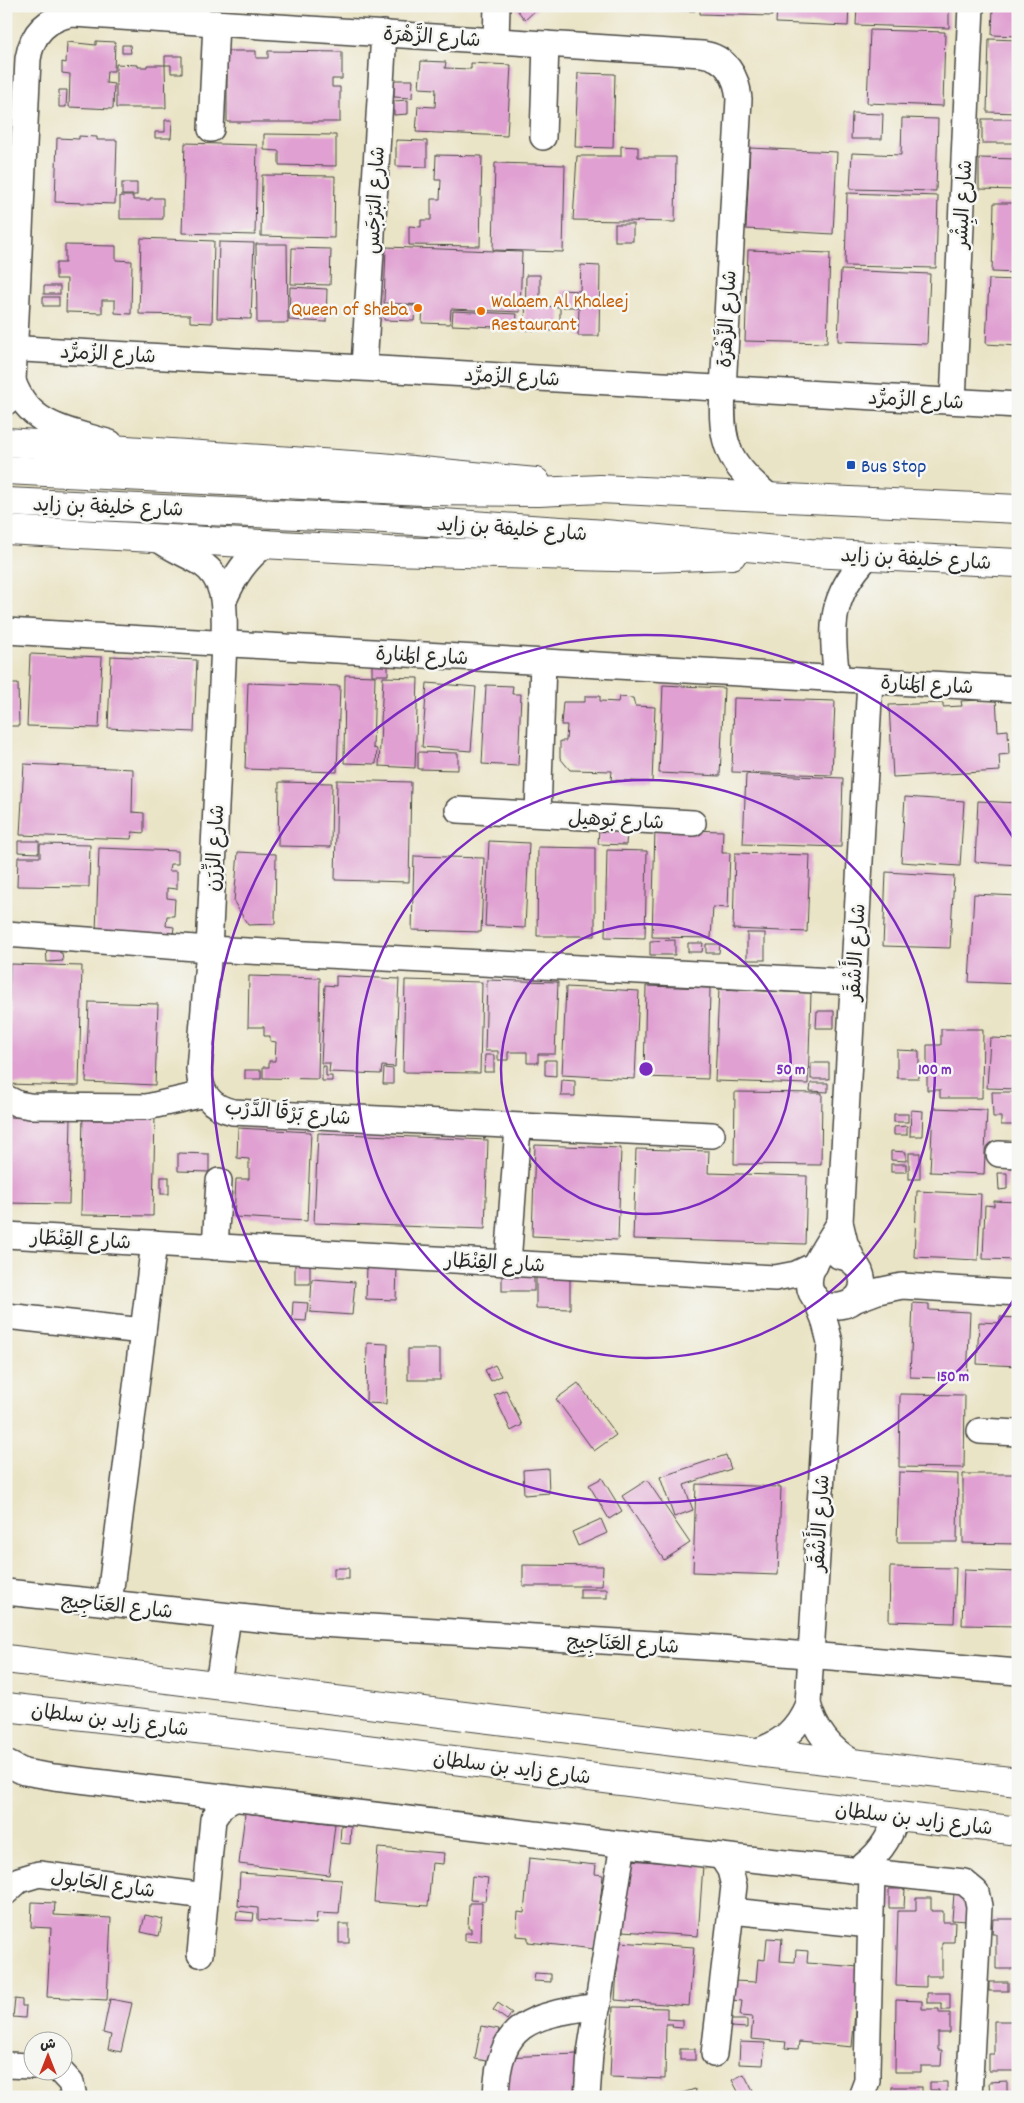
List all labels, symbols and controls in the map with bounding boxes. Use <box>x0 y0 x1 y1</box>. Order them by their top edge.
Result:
street label: شارع الزَّهْرَة <box>382 20 482 56</box>
street label: شارع البَرْجَس <box>360 146 394 255</box>
street label: شارع البِشْر <box>948 159 982 251</box>
street label: شارع الزَّهْرَة <box>711 270 746 369</box>
place label: Walaem Al Khaleej Restaurant <box>491 289 629 340</box>
place label: Queen of Sheba <box>291 297 409 325</box>
marker: Queen of Sheba <box>412 302 424 314</box>
marker: Walaem Al Khaleej Restaurant <box>475 305 487 317</box>
street label: شارع الزُمرُّد <box>59 340 157 372</box>
street label: شارع الزُمرُّد <box>463 363 561 395</box>
street label: شارع الزُمرُّد <box>867 386 965 418</box>
place label: Bus Stop <box>861 454 926 482</box>
marker: Bus Stop <box>845 459 857 471</box>
street label: شارع خليفة بن زايد <box>32 492 184 526</box>
street label: شارع خليفة بن زايد <box>436 512 588 550</box>
street label: شارع خليفة بن زايد <box>840 543 992 579</box>
street label: شارع المَنارة <box>375 642 469 674</box>
street label: شارع المَنارة <box>880 671 974 703</box>
street label: شارع الزِّرَن <box>200 804 233 892</box>
street label: شارع بُوهيل <box>567 806 665 838</box>
street label: شارع الأَشْقَر <box>836 903 875 1003</box>
centre of rings <box>637 1060 655 1078</box>
text: 50 m <box>777 1060 805 1082</box>
text: 100 m <box>918 1060 952 1082</box>
street label: شارع بَرْقَا الدَّرْب <box>224 1093 352 1134</box>
street label: شارع القِنْطَار <box>28 1225 132 1259</box>
street label: شارع القِنْطَار <box>442 1248 546 1282</box>
text: 150 m <box>937 1367 969 1389</box>
street label: شارع الأَشْقَر <box>800 1474 839 1574</box>
street label: شارع العَنَاجِيج <box>59 1588 174 1628</box>
street label: شارع العَنَاجِيج <box>566 1629 680 1663</box>
street label: شارع زايد بن سلطان <box>29 1698 190 1746</box>
street label: شارع زايد بن سلطان <box>431 1746 592 1794</box>
street label: شارع زايد بن سلطان <box>833 1797 994 1845</box>
street label: شارع الحَابول <box>49 1865 157 1907</box>
north arrow <box>22 2030 72 2080</box>
text: ش <box>40 2035 56 2055</box>

